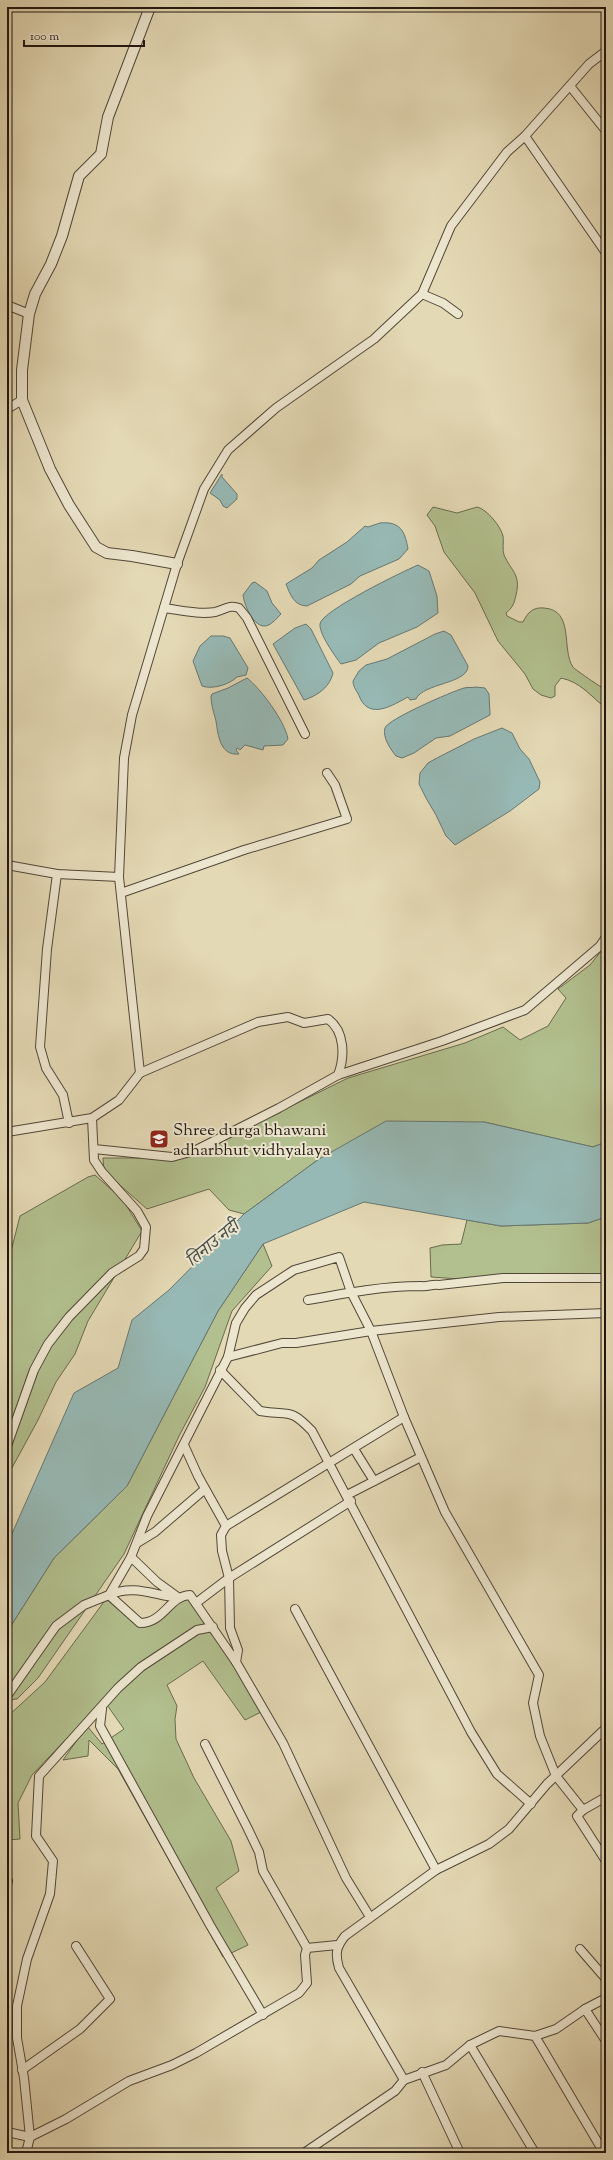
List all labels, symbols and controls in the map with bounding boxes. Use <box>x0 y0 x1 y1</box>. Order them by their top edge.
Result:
scale bar <box>24 22 144 48</box>
text: 100 m <box>30 28 59 46</box>
place label: Shree durga bhawani adharbhut vidhyalaya <box>173 1119 330 1163</box>
school or university icon: Shree durga bhawani adharbhut vidhyalaya <box>148 1128 170 1150</box>
water label: तिनाउ नदी <box>181 1213 248 1274</box>

